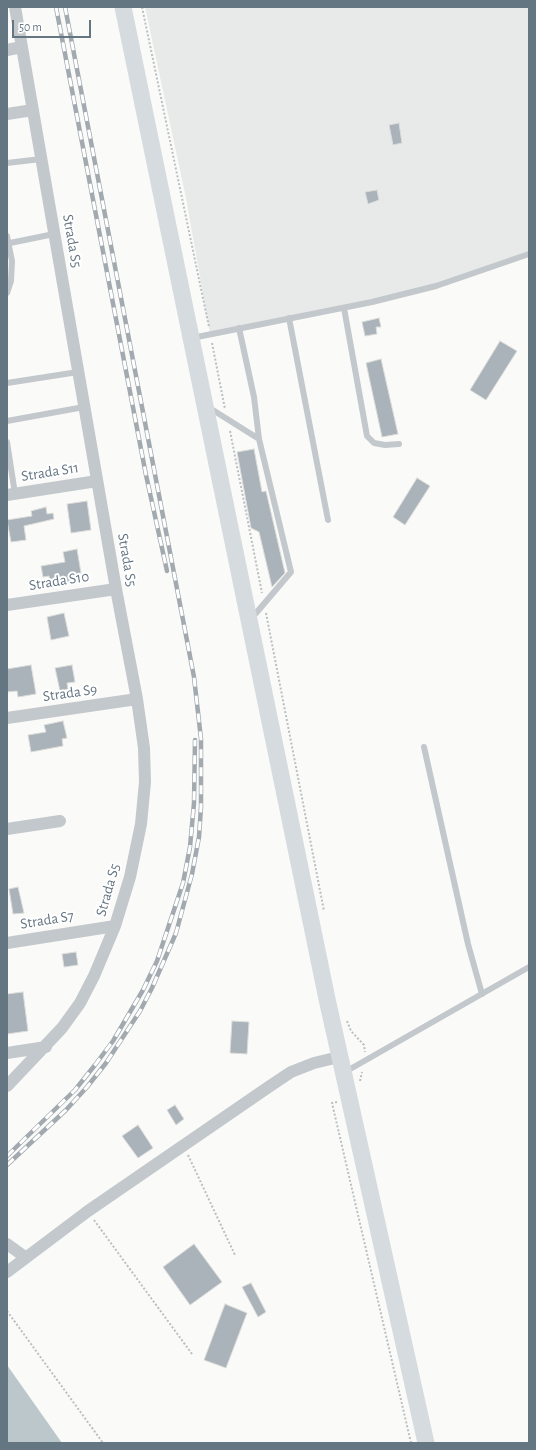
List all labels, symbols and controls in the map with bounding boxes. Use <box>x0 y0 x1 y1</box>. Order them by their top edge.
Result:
scale bar <box>14 12 93 38</box>
text: 50 m <box>19 21 42 33</box>
street label: Strada S5 <box>58 213 86 269</box>
street label: Strada S11 <box>20 459 80 485</box>
street label: Strada S5 <box>113 532 141 588</box>
street label: Strada S10 <box>28 567 90 595</box>
street label: Strada S9 <box>42 680 98 706</box>
street label: Strada S5 <box>92 862 124 918</box>
street label: Strada S7 <box>19 907 75 933</box>

